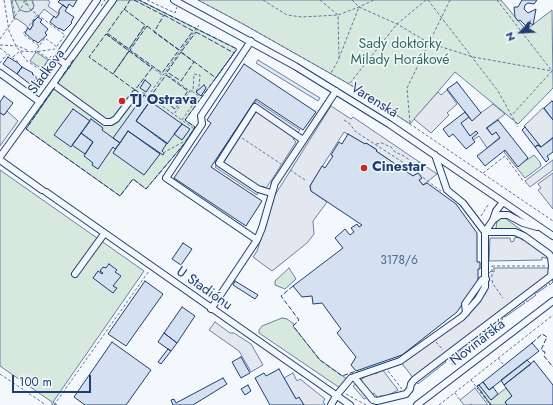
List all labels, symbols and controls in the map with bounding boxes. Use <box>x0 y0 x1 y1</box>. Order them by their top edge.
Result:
north arrow <box>501 12 541 52</box>
text: N <box>501 30 519 44</box>
park label: Sady doktorky Milady Horákové <box>350 37 450 70</box>
street label: Sládkova <box>25 46 69 98</box>
street label: Varenská <box>347 80 401 122</box>
place label: TJ Ostrava <box>130 93 197 109</box>
marker: TJ Ostrava <box>117 96 127 106</box>
place label: Cinestar <box>372 160 426 176</box>
marker: Cinestar <box>359 163 369 173</box>
house number: 3178/6 <box>380 254 418 268</box>
street label: U Stadiónu <box>173 264 235 314</box>
street label: Novinářská <box>447 316 509 370</box>
scale bar <box>14 367 93 393</box>
text: 100 m <box>19 373 52 391</box>

